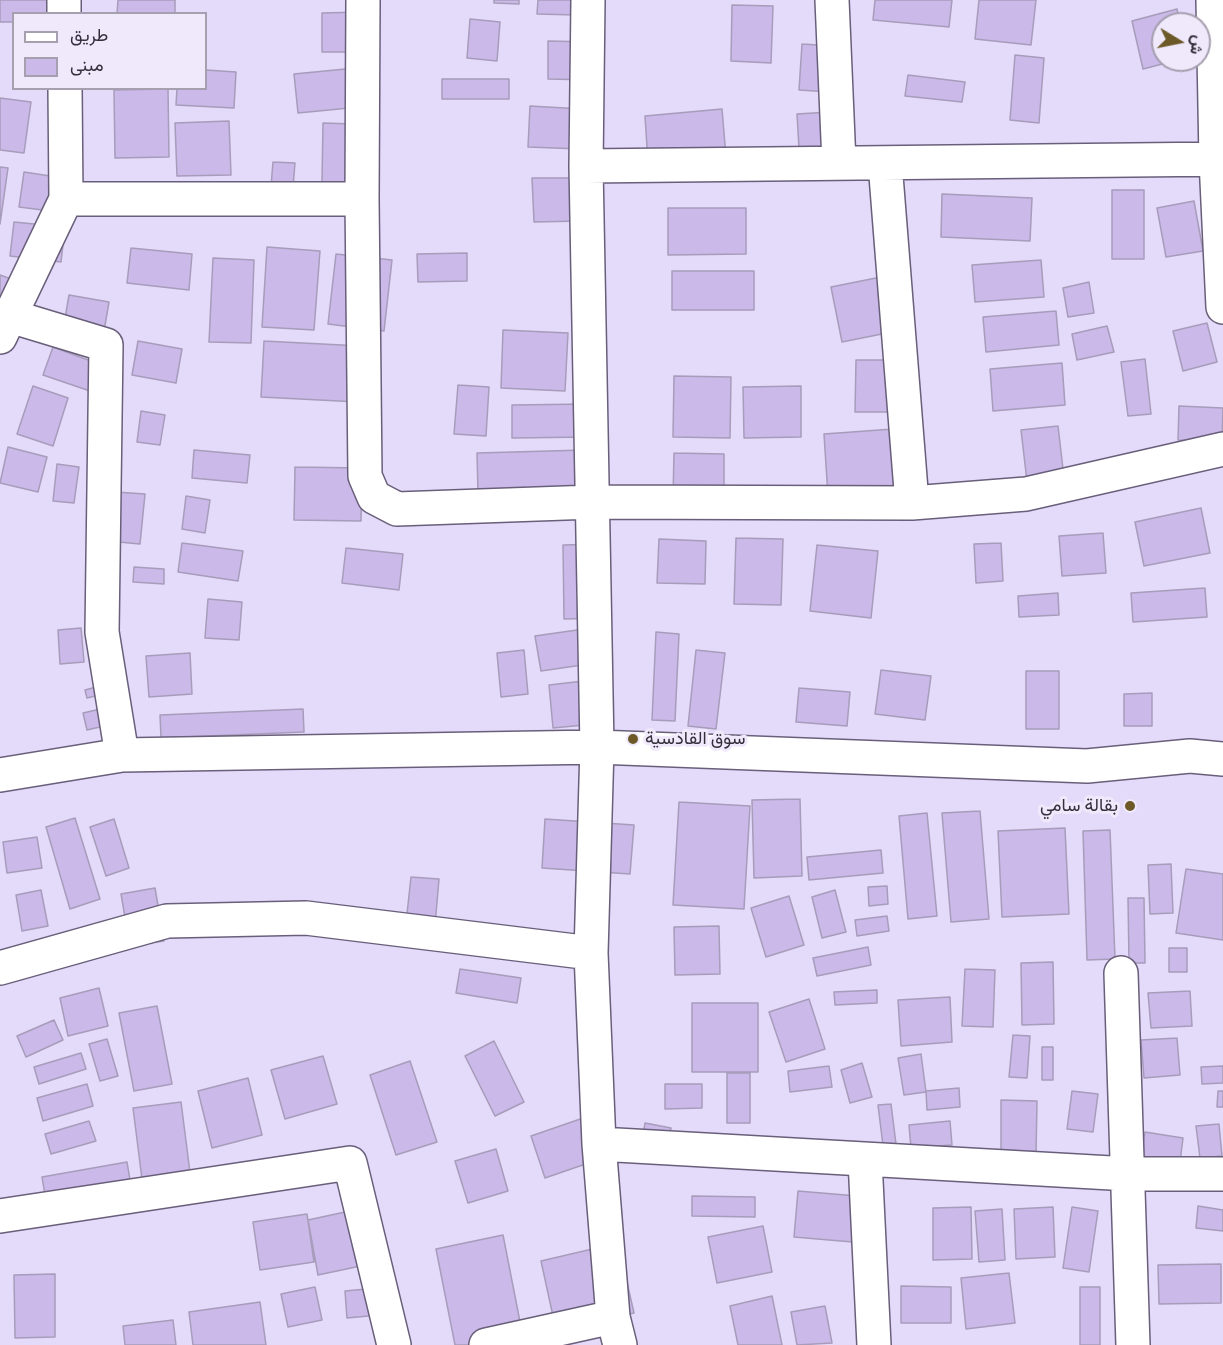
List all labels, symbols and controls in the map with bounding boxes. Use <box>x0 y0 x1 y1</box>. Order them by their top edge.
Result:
legend <box>12 12 207 90</box>
north arrow <box>1151 12 1211 72</box>
text: طريق <box>70 24 108 46</box>
text: ش <box>1186 34 1208 56</box>
text: مبنى <box>70 54 104 76</box>
place label: سوق القادسية <box>645 728 745 750</box>
marker: سوق القادسية <box>626 732 640 746</box>
place label: بقالة سامي <box>1040 795 1118 817</box>
marker: بقالة سامي <box>1123 799 1137 813</box>

